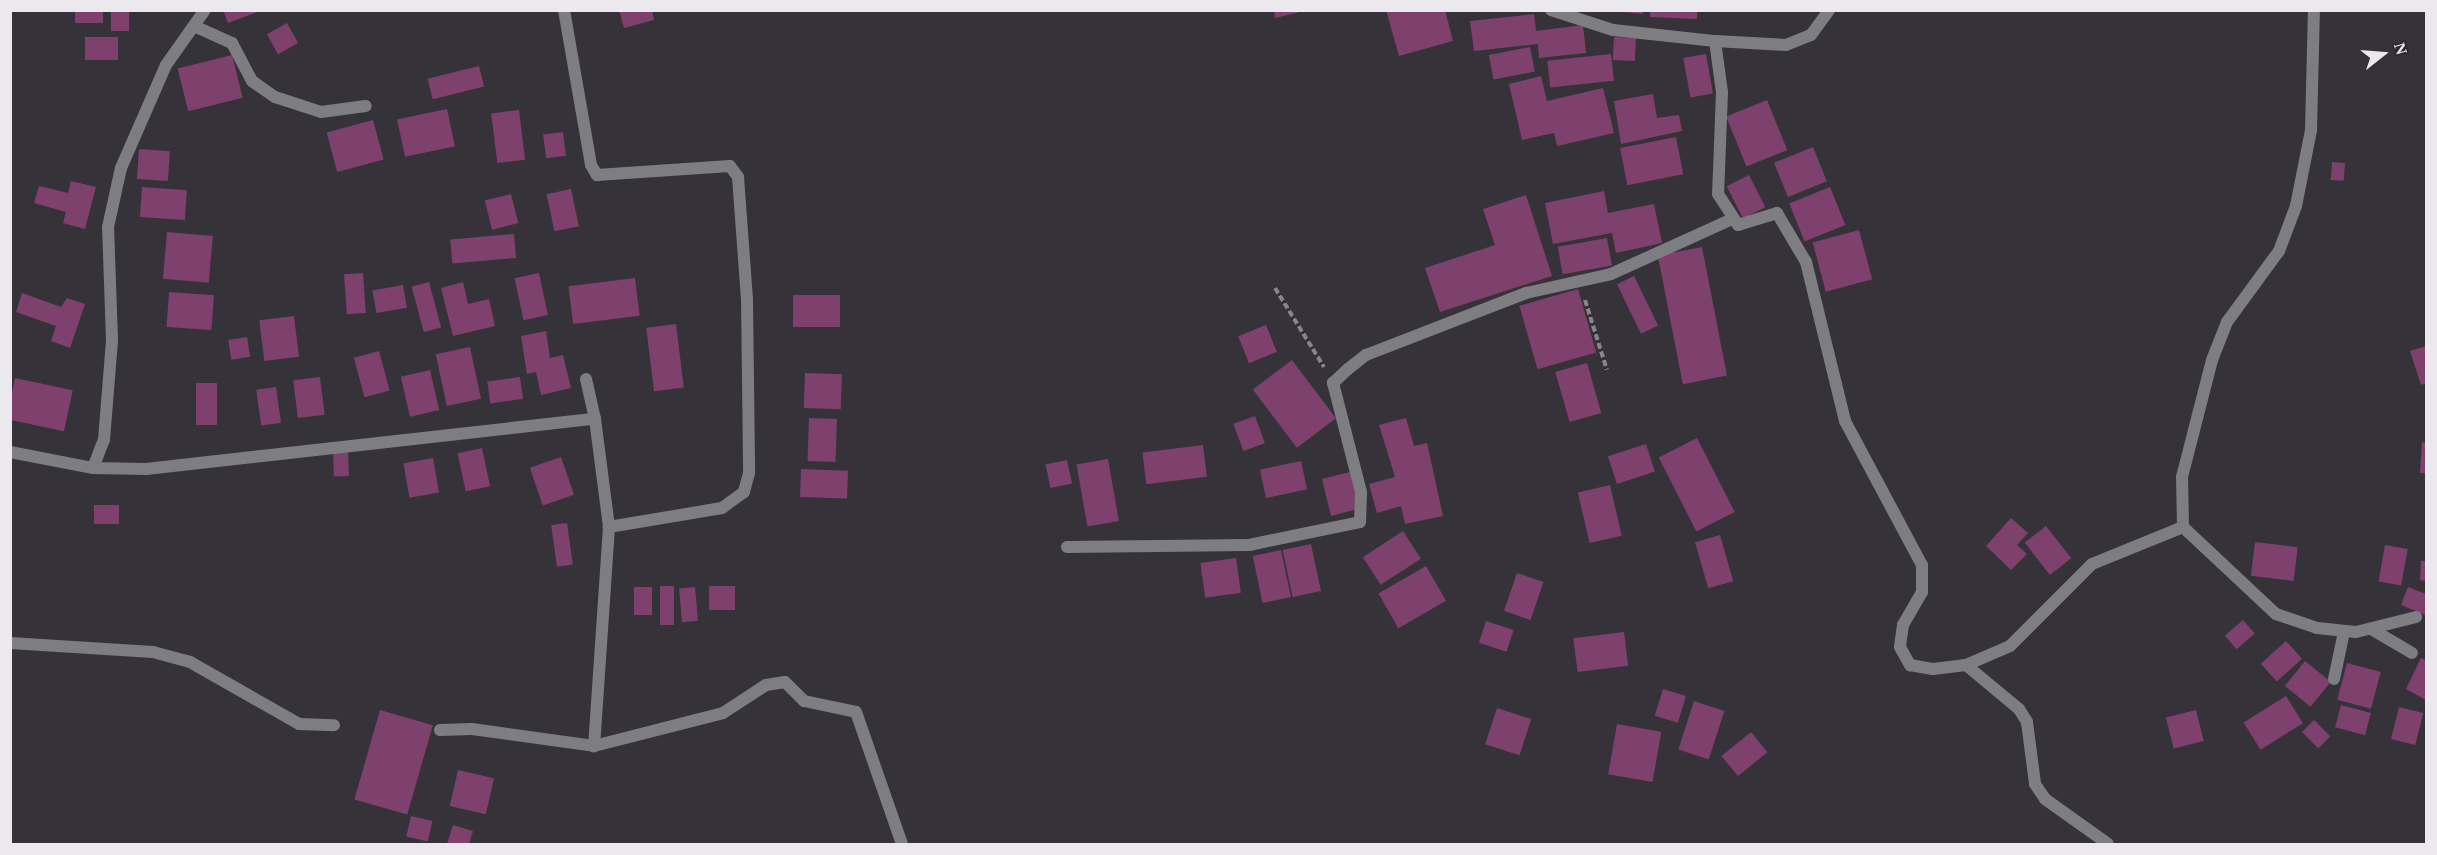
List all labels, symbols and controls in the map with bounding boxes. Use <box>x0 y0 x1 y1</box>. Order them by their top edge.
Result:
north arrow <box>2353 24 2413 84</box>
text: N <box>2391 41 2411 57</box>

